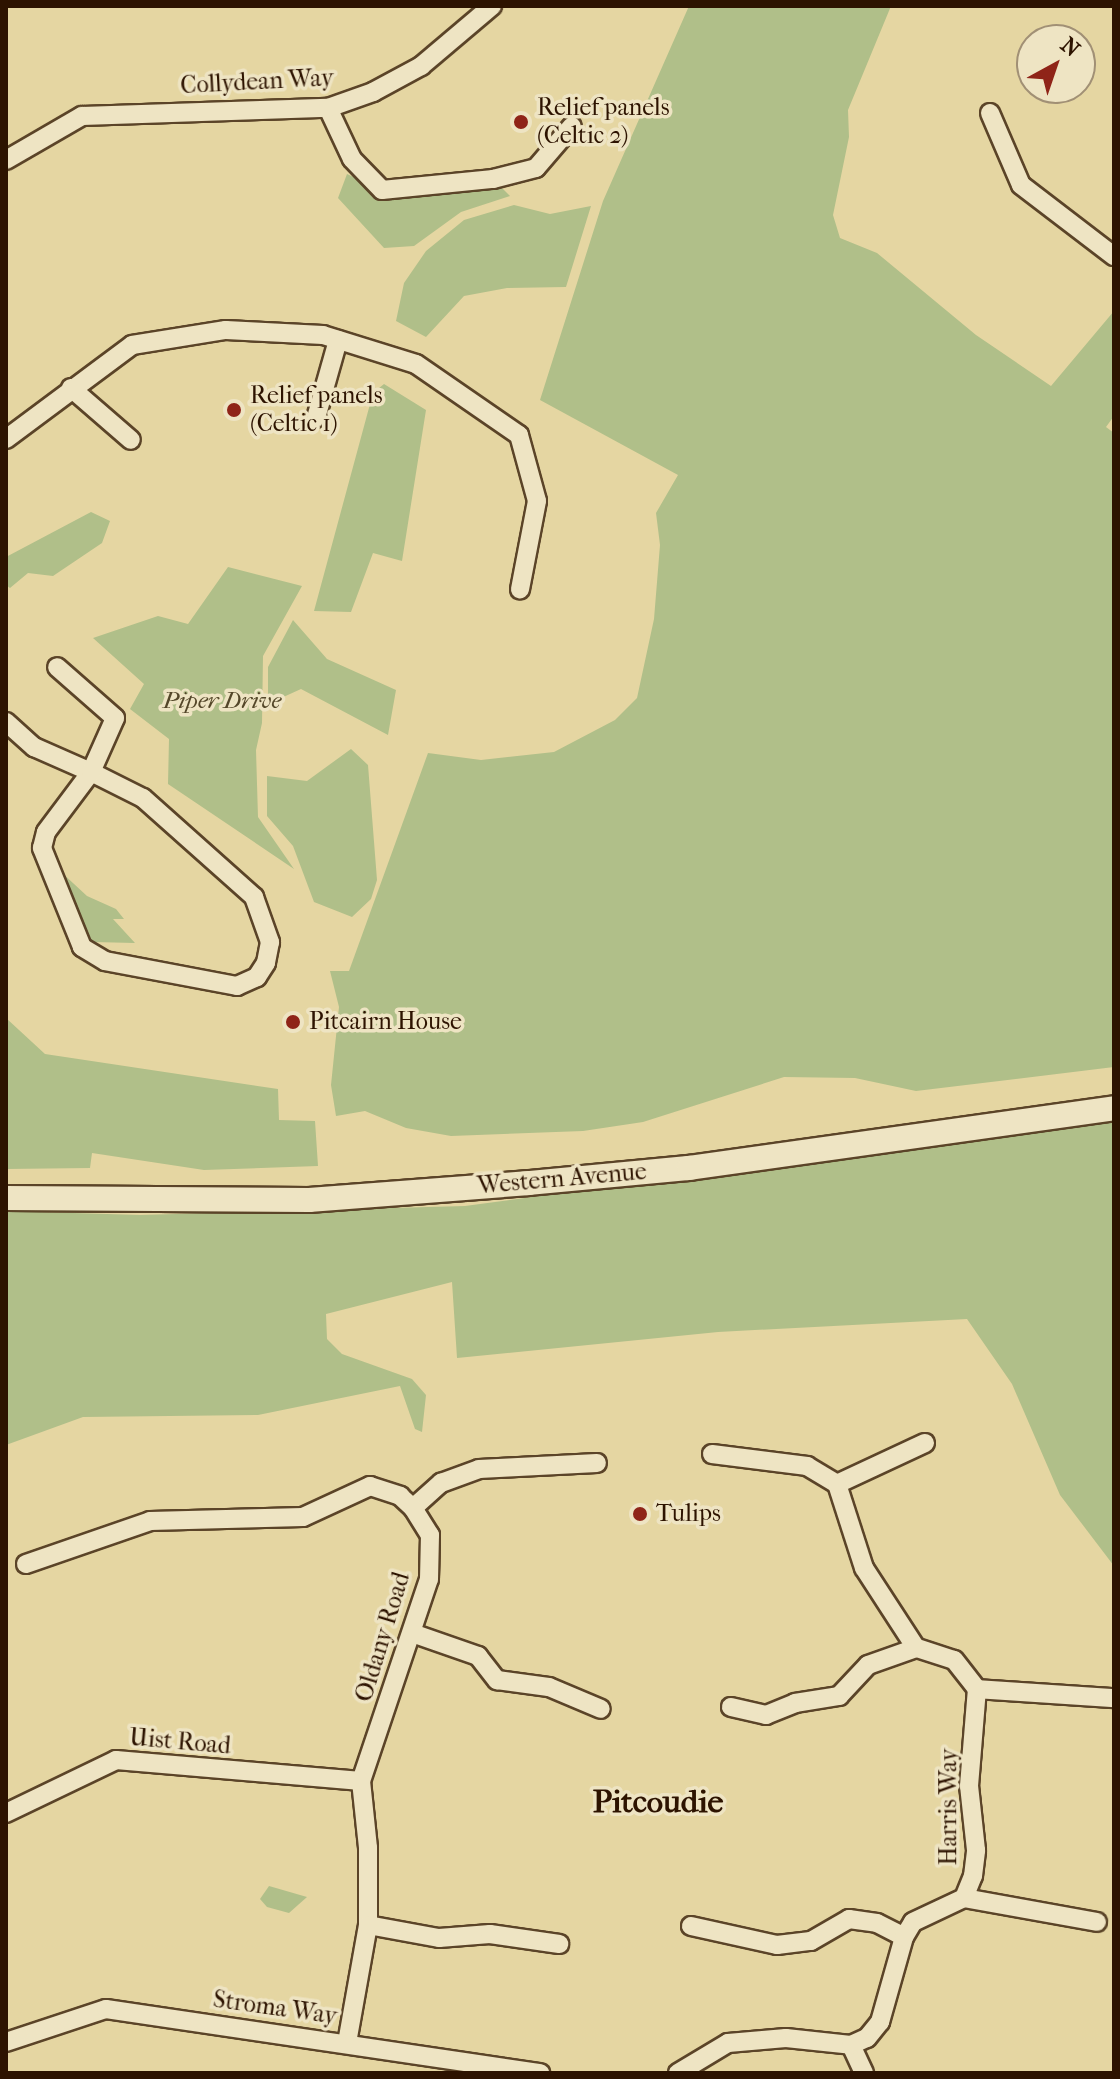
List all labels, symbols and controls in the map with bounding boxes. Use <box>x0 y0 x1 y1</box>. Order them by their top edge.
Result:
north arrow <box>1016 24 1096 104</box>
text: N <box>1055 32 1085 62</box>
street label: Collydean Way <box>180 64 334 100</box>
place label: Relief panels (Celtic 2) <box>537 94 670 150</box>
marker: Relief panels (Celtic 2) <box>512 113 530 131</box>
place label: Relief panels (Celtic 1) <box>250 382 383 438</box>
marker: Relief panels (Celtic 1) <box>225 401 243 419</box>
park label: Piper Drive <box>163 687 281 715</box>
place label: Pitcairn House <box>309 1008 462 1036</box>
marker: Pitcairn House <box>284 1013 302 1031</box>
street label: Western Avenue <box>476 1157 648 1201</box>
place label: Tulips <box>656 1500 721 1528</box>
marker: Tulips <box>631 1505 649 1523</box>
street label: Oldany Road <box>350 1569 416 1705</box>
street label: Uist Road <box>128 1723 232 1761</box>
street label: Harris Way <box>935 1748 963 1866</box>
district label: Pitcoudie <box>593 1783 723 1821</box>
street label: Stroma Way <box>211 1985 339 2031</box>

